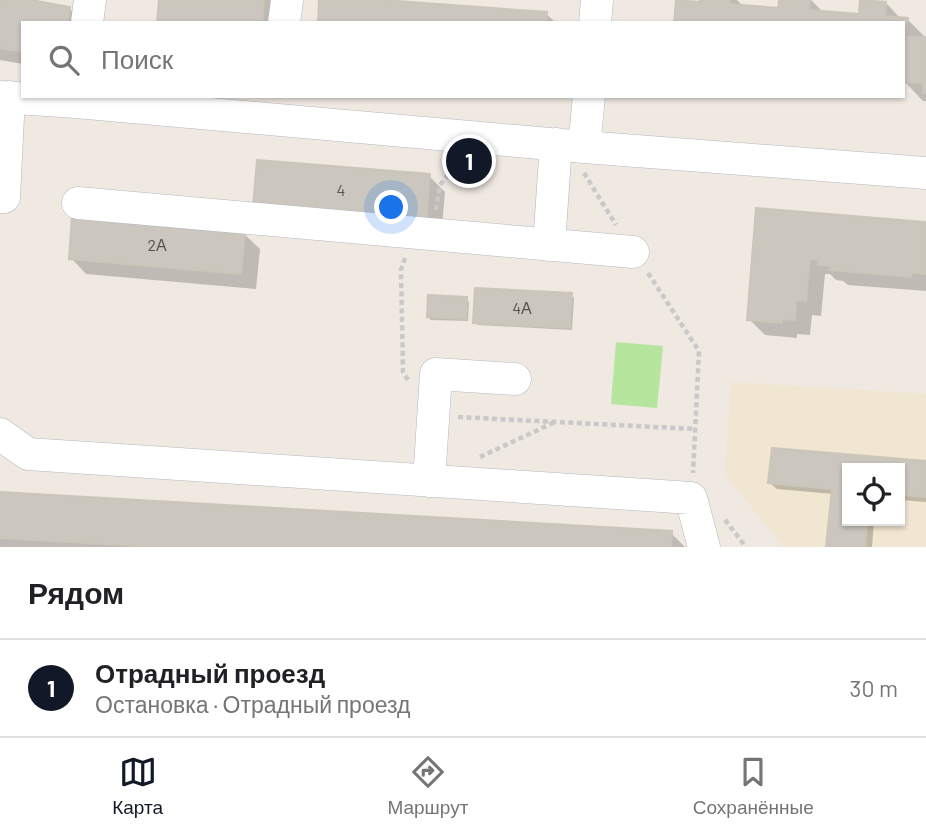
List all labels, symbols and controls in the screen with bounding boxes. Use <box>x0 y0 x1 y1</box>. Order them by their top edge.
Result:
search box <box>21 21 905 98</box>
icon: search <box>45 41 83 79</box>
text: Поиск <box>101 43 173 74</box>
pin: 1 <box>446 135 492 187</box>
house number: 4 <box>337 180 345 199</box>
your location <box>374 190 408 224</box>
house number: 2А <box>147 235 167 254</box>
house number: 4А <box>512 298 532 317</box>
map controls <box>842 463 905 526</box>
button: locate <box>842 463 905 526</box>
text: Рядом <box>28 574 124 610</box>
text: Отрадный проезд <box>95 657 325 688</box>
text: 1 <box>47 674 55 702</box>
text: 30 m <box>850 674 898 702</box>
text: Остановка · Отрадный проезд <box>95 690 410 718</box>
tab: Карта <box>112 753 163 819</box>
tab: Маршрут <box>387 753 468 819</box>
tab: Сохранённые <box>693 753 814 819</box>

